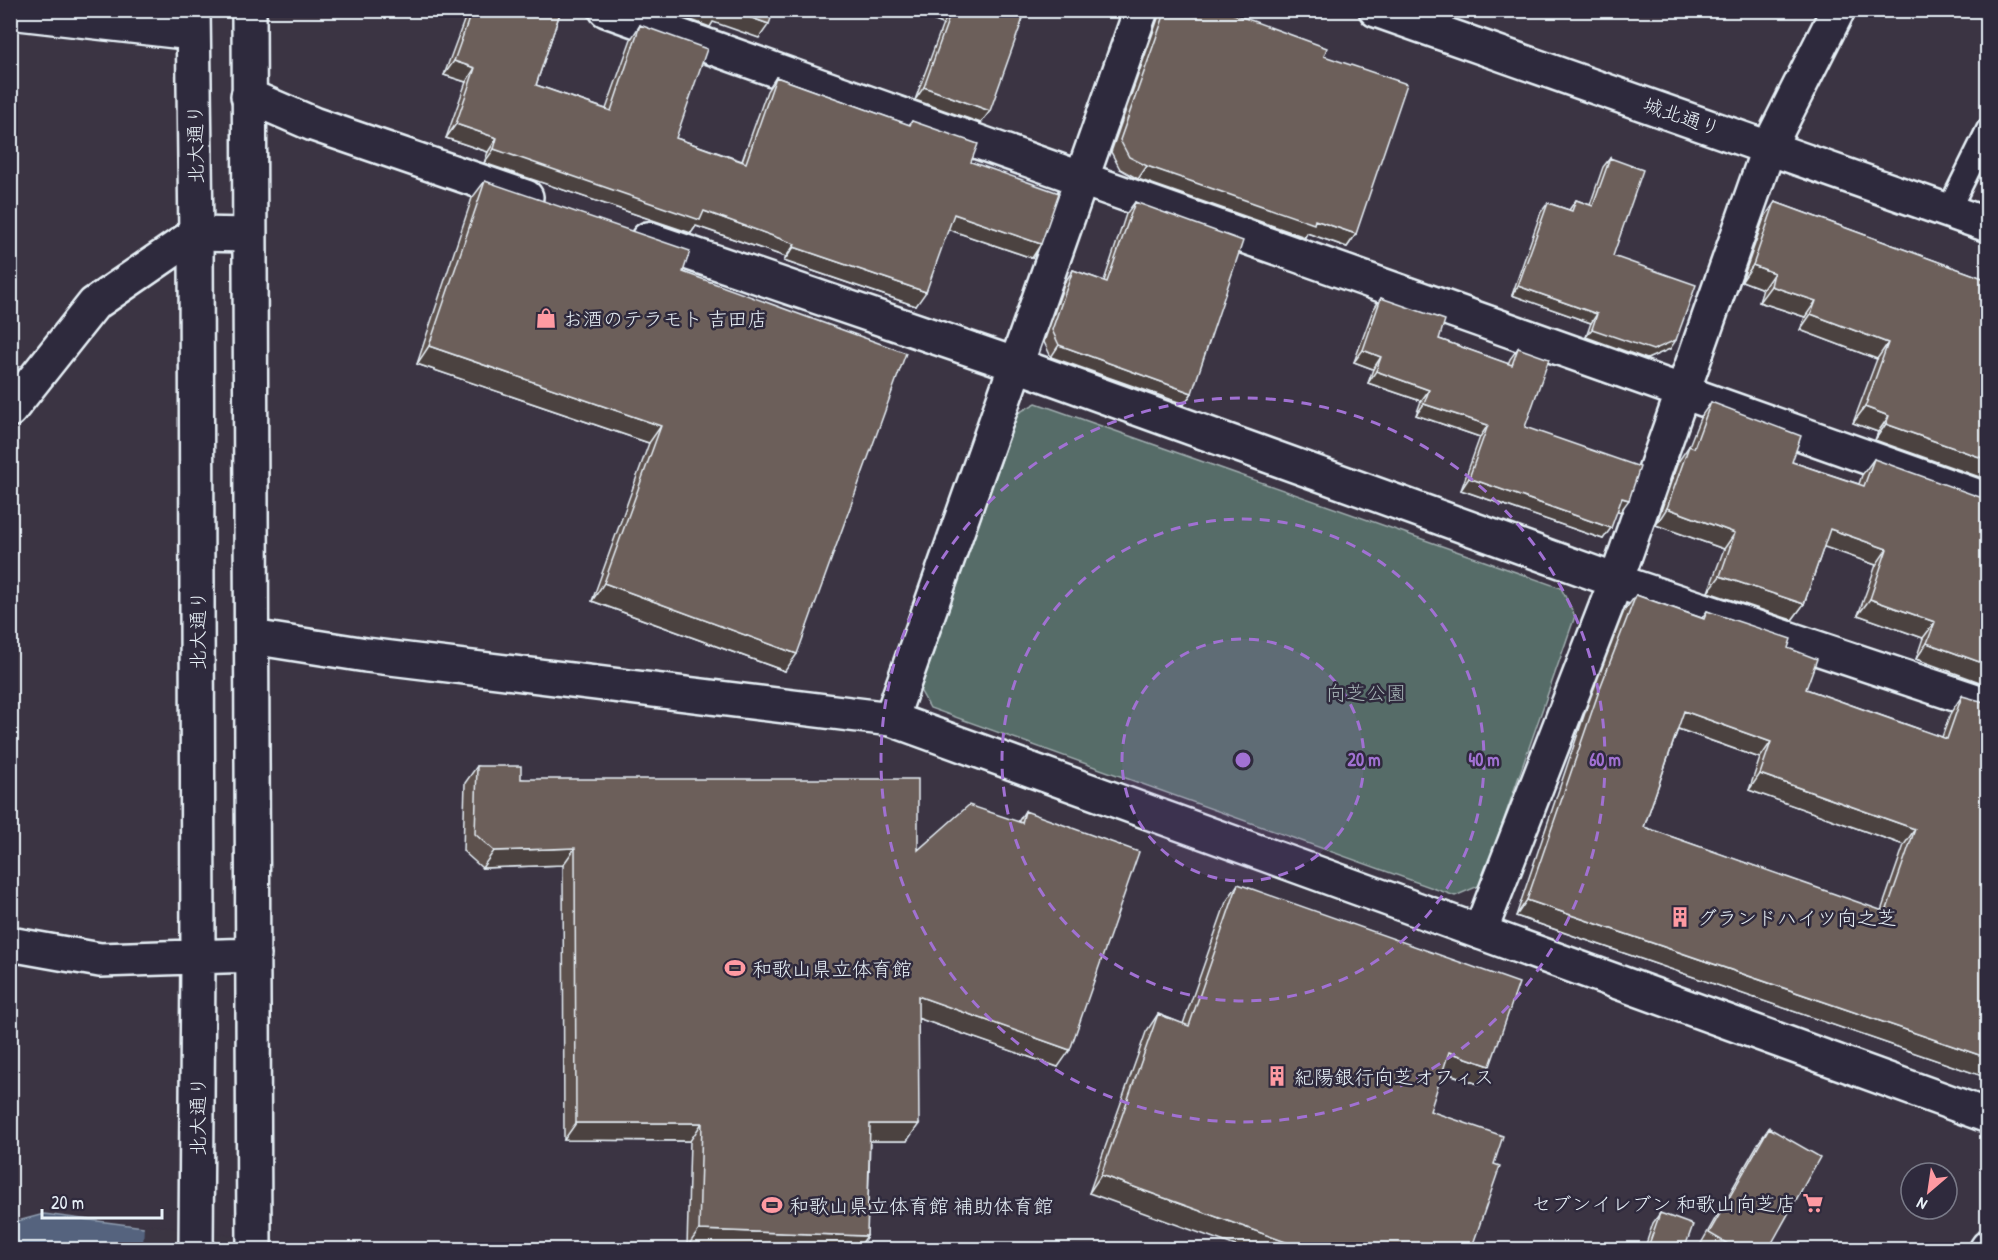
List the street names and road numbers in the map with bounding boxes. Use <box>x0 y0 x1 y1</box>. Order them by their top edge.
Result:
street label: 城北通り <box>1640 90 1724 142</box>
street label: 北大通り <box>181 104 209 184</box>
street label: 北大通り <box>184 590 211 670</box>
street label: 北大通り <box>184 1076 211 1156</box>

